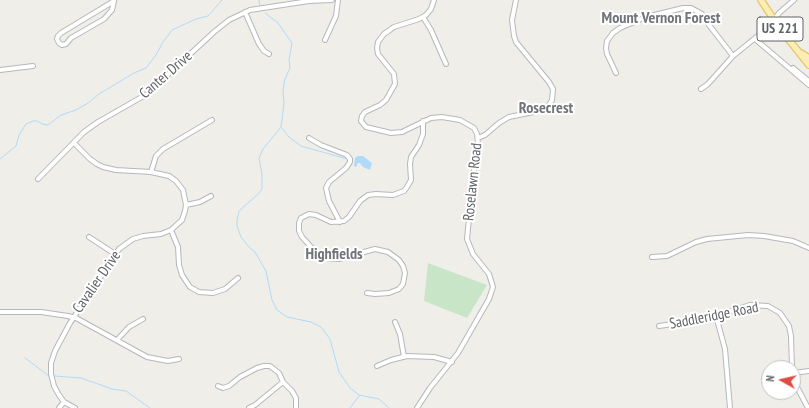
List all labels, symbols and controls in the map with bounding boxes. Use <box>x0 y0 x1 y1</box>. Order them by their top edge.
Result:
district label: Mount Vernon Forest <box>602 8 720 28</box>
road number: US 221 <box>757 17 803 41</box>
street label: Canter Drive <box>136 47 196 103</box>
district label: Rosecrest <box>519 98 573 118</box>
street label: Roselawn Road <box>460 142 486 222</box>
district label: Highfields <box>305 244 363 264</box>
street label: Cavalier Drive <box>69 247 125 317</box>
street label: Saddleridge Road <box>668 299 760 333</box>
north arrow <box>761 360 801 400</box>
text: N <box>763 375 777 382</box>

